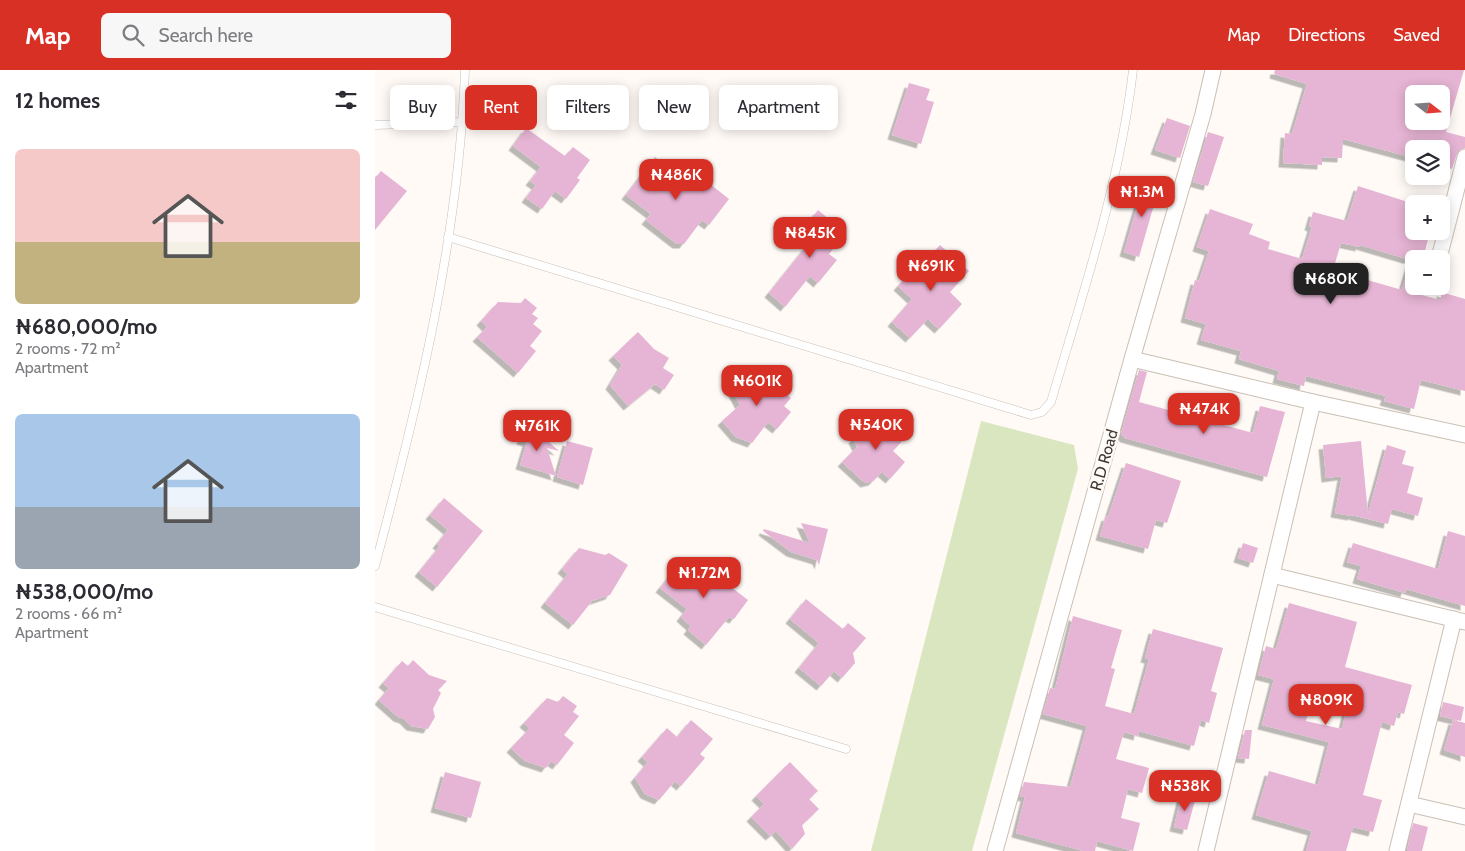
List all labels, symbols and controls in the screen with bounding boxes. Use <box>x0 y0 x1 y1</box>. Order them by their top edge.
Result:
search box <box>101 13 451 58</box>
text: Map <box>25 21 71 50</box>
icon: search <box>119 21 147 49</box>
text: Search here <box>159 24 253 47</box>
text: Map <box>1227 24 1260 46</box>
text: Directions <box>1288 24 1365 46</box>
text: Saved <box>1393 24 1440 46</box>
chip: Buy <box>390 85 455 130</box>
chip: Rent <box>465 85 537 130</box>
chip: Filters <box>547 85 629 130</box>
chip: New <box>639 85 709 130</box>
chip: Apartment <box>719 85 838 130</box>
north arrow <box>1405 85 1450 130</box>
map controls <box>1405 85 1450 295</box>
icon: filters <box>332 86 360 114</box>
text: 12 homes <box>15 88 100 113</box>
button: layers <box>1405 140 1450 185</box>
pin: ₦486K <box>641 158 711 201</box>
text: ₦486K <box>650 165 702 184</box>
pin: ₦1.3M <box>1107 176 1177 218</box>
icon: home <box>143 181 233 271</box>
text: ₦1.3M <box>1120 182 1164 201</box>
button: + <box>1405 195 1450 240</box>
pin: ₦845K <box>775 216 845 259</box>
text: ₦845K <box>784 223 836 242</box>
pin: ₦691K <box>896 250 966 292</box>
button: − <box>1405 250 1450 295</box>
text: ₦691K <box>908 256 954 275</box>
pin: ₦680K <box>1296 262 1366 305</box>
text: ₦680K <box>1305 269 1357 288</box>
text: ₦680,000/mo <box>15 314 157 339</box>
text: 2 rooms · 72 m² <box>15 339 120 358</box>
text: Apartment <box>15 358 88 377</box>
pin: ₦601K <box>722 364 792 407</box>
text: ₦601K <box>732 371 782 390</box>
pin: ₦474K <box>1169 392 1239 435</box>
text: ₦474K <box>1179 399 1229 418</box>
pin: ₦540K <box>841 408 911 451</box>
pin: ₦761K <box>502 410 572 452</box>
text: ₦540K <box>850 415 902 434</box>
text: ₦761K <box>514 416 560 435</box>
street label: R.D Road <box>1086 427 1122 493</box>
icon: home <box>143 446 233 536</box>
pin: ₦1.72M <box>663 556 745 599</box>
text: ₦1.72M <box>678 563 730 582</box>
text: ₦538,000/mo <box>15 579 153 604</box>
text: 2 rooms · 66 m² <box>15 604 122 623</box>
text: Apartment <box>15 623 88 642</box>
pin: ₦809K <box>1291 684 1361 726</box>
text: ₦809K <box>1300 690 1352 709</box>
pin: ₦538K <box>1150 770 1220 812</box>
text: ₦538K <box>1160 776 1210 795</box>

